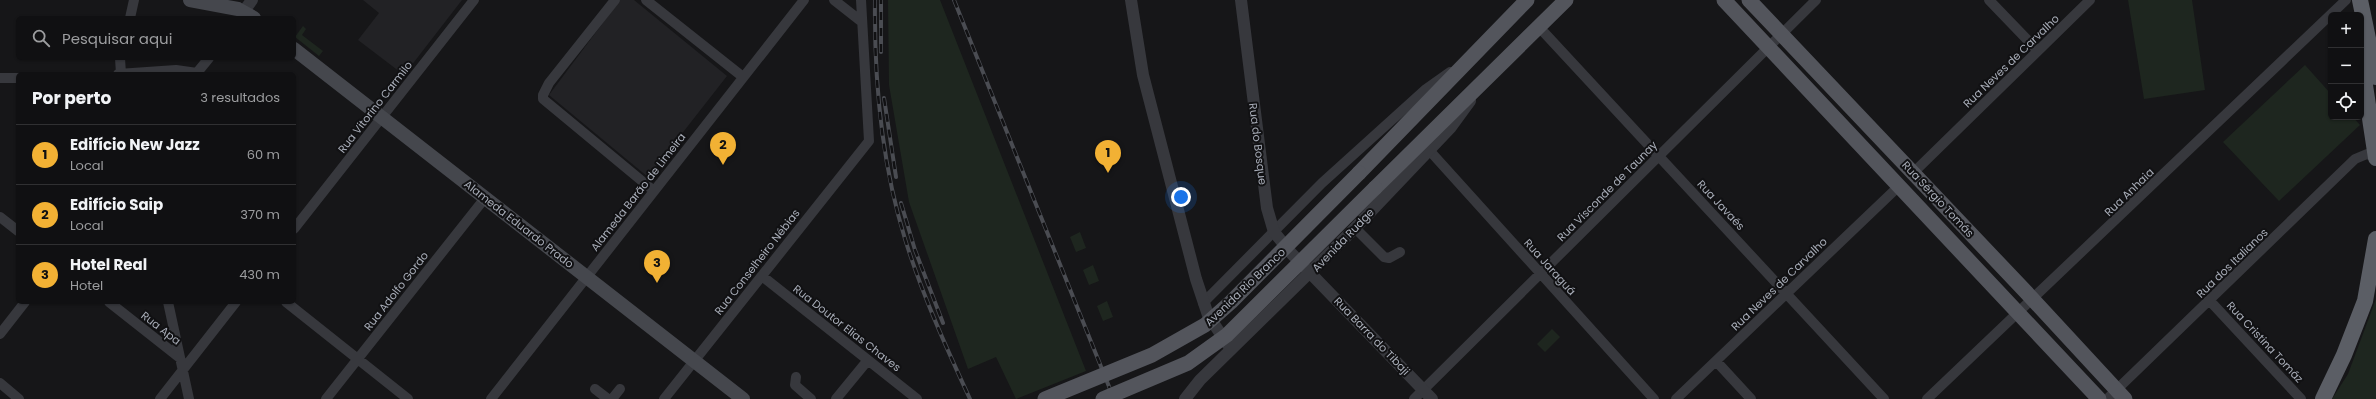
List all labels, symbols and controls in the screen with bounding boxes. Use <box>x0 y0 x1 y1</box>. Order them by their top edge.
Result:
street label: Rua Neves de Carvalho <box>1959 11 2063 111</box>
map controls <box>2328 12 2364 120</box>
button: + <box>2328 12 2364 48</box>
search box <box>16 16 296 60</box>
icon: search <box>30 27 52 49</box>
text: Pesquisar aqui <box>62 28 172 49</box>
button: − <box>2328 48 2364 84</box>
street label: Rua Vitorino Carmilo <box>334 58 416 156</box>
button: locate <box>2328 84 2364 120</box>
text: Por perto <box>32 86 111 110</box>
text: 3 resultados <box>200 88 280 107</box>
street label: Rua do Bosque <box>1245 102 1271 186</box>
street label: Alameda Barão de Limeira <box>587 129 689 255</box>
pin: 2 <box>710 132 736 165</box>
text: Edifício New Jazz <box>70 134 200 155</box>
street label: Rua Visconde de Taunay <box>1553 137 1661 245</box>
pin: 1 <box>1095 140 1121 173</box>
text: 1 <box>43 145 47 164</box>
text: 60 m <box>247 145 280 164</box>
text: Local <box>70 156 104 175</box>
street label: Rua Sérgio Tomás <box>1898 157 1978 241</box>
street label: Rua Anhaia <box>2101 164 2157 220</box>
street label: Alameda Eduardo Prado <box>461 176 577 272</box>
street label: Rua Javaés <box>1693 176 1749 234</box>
your location <box>1171 187 1191 207</box>
text: Edifício Saip <box>70 194 163 215</box>
street label: Avenida Rudge <box>1308 204 1378 276</box>
text: 2 <box>41 205 49 224</box>
text: 370 m <box>240 205 280 224</box>
street label: Rua Conselheiro Nébias <box>711 205 804 318</box>
text: Local <box>70 216 104 235</box>
street label: Rua dos Italianos <box>2193 224 2272 301</box>
street label: Rua Neves de Carvalho <box>1727 234 1831 334</box>
street label: Rua Jaraguá <box>1520 235 1580 299</box>
street label: Avenida Rio Branco <box>1201 244 1289 330</box>
street label: Rua Adolfo Gordo <box>360 248 432 334</box>
pin: 3 <box>644 250 670 283</box>
text: Hotel Real <box>70 254 147 275</box>
text: 3 <box>41 265 49 284</box>
text: 430 m <box>239 265 280 284</box>
text: Hotel <box>70 276 103 295</box>
street label: Rua Doutor Elias Chaves <box>790 281 904 375</box>
street label: Rua Barra do Tibaji <box>1330 293 1414 379</box>
street label: Rua Cristina Tomáz <box>2223 298 2307 386</box>
street label: Rua Apa <box>138 307 184 349</box>

